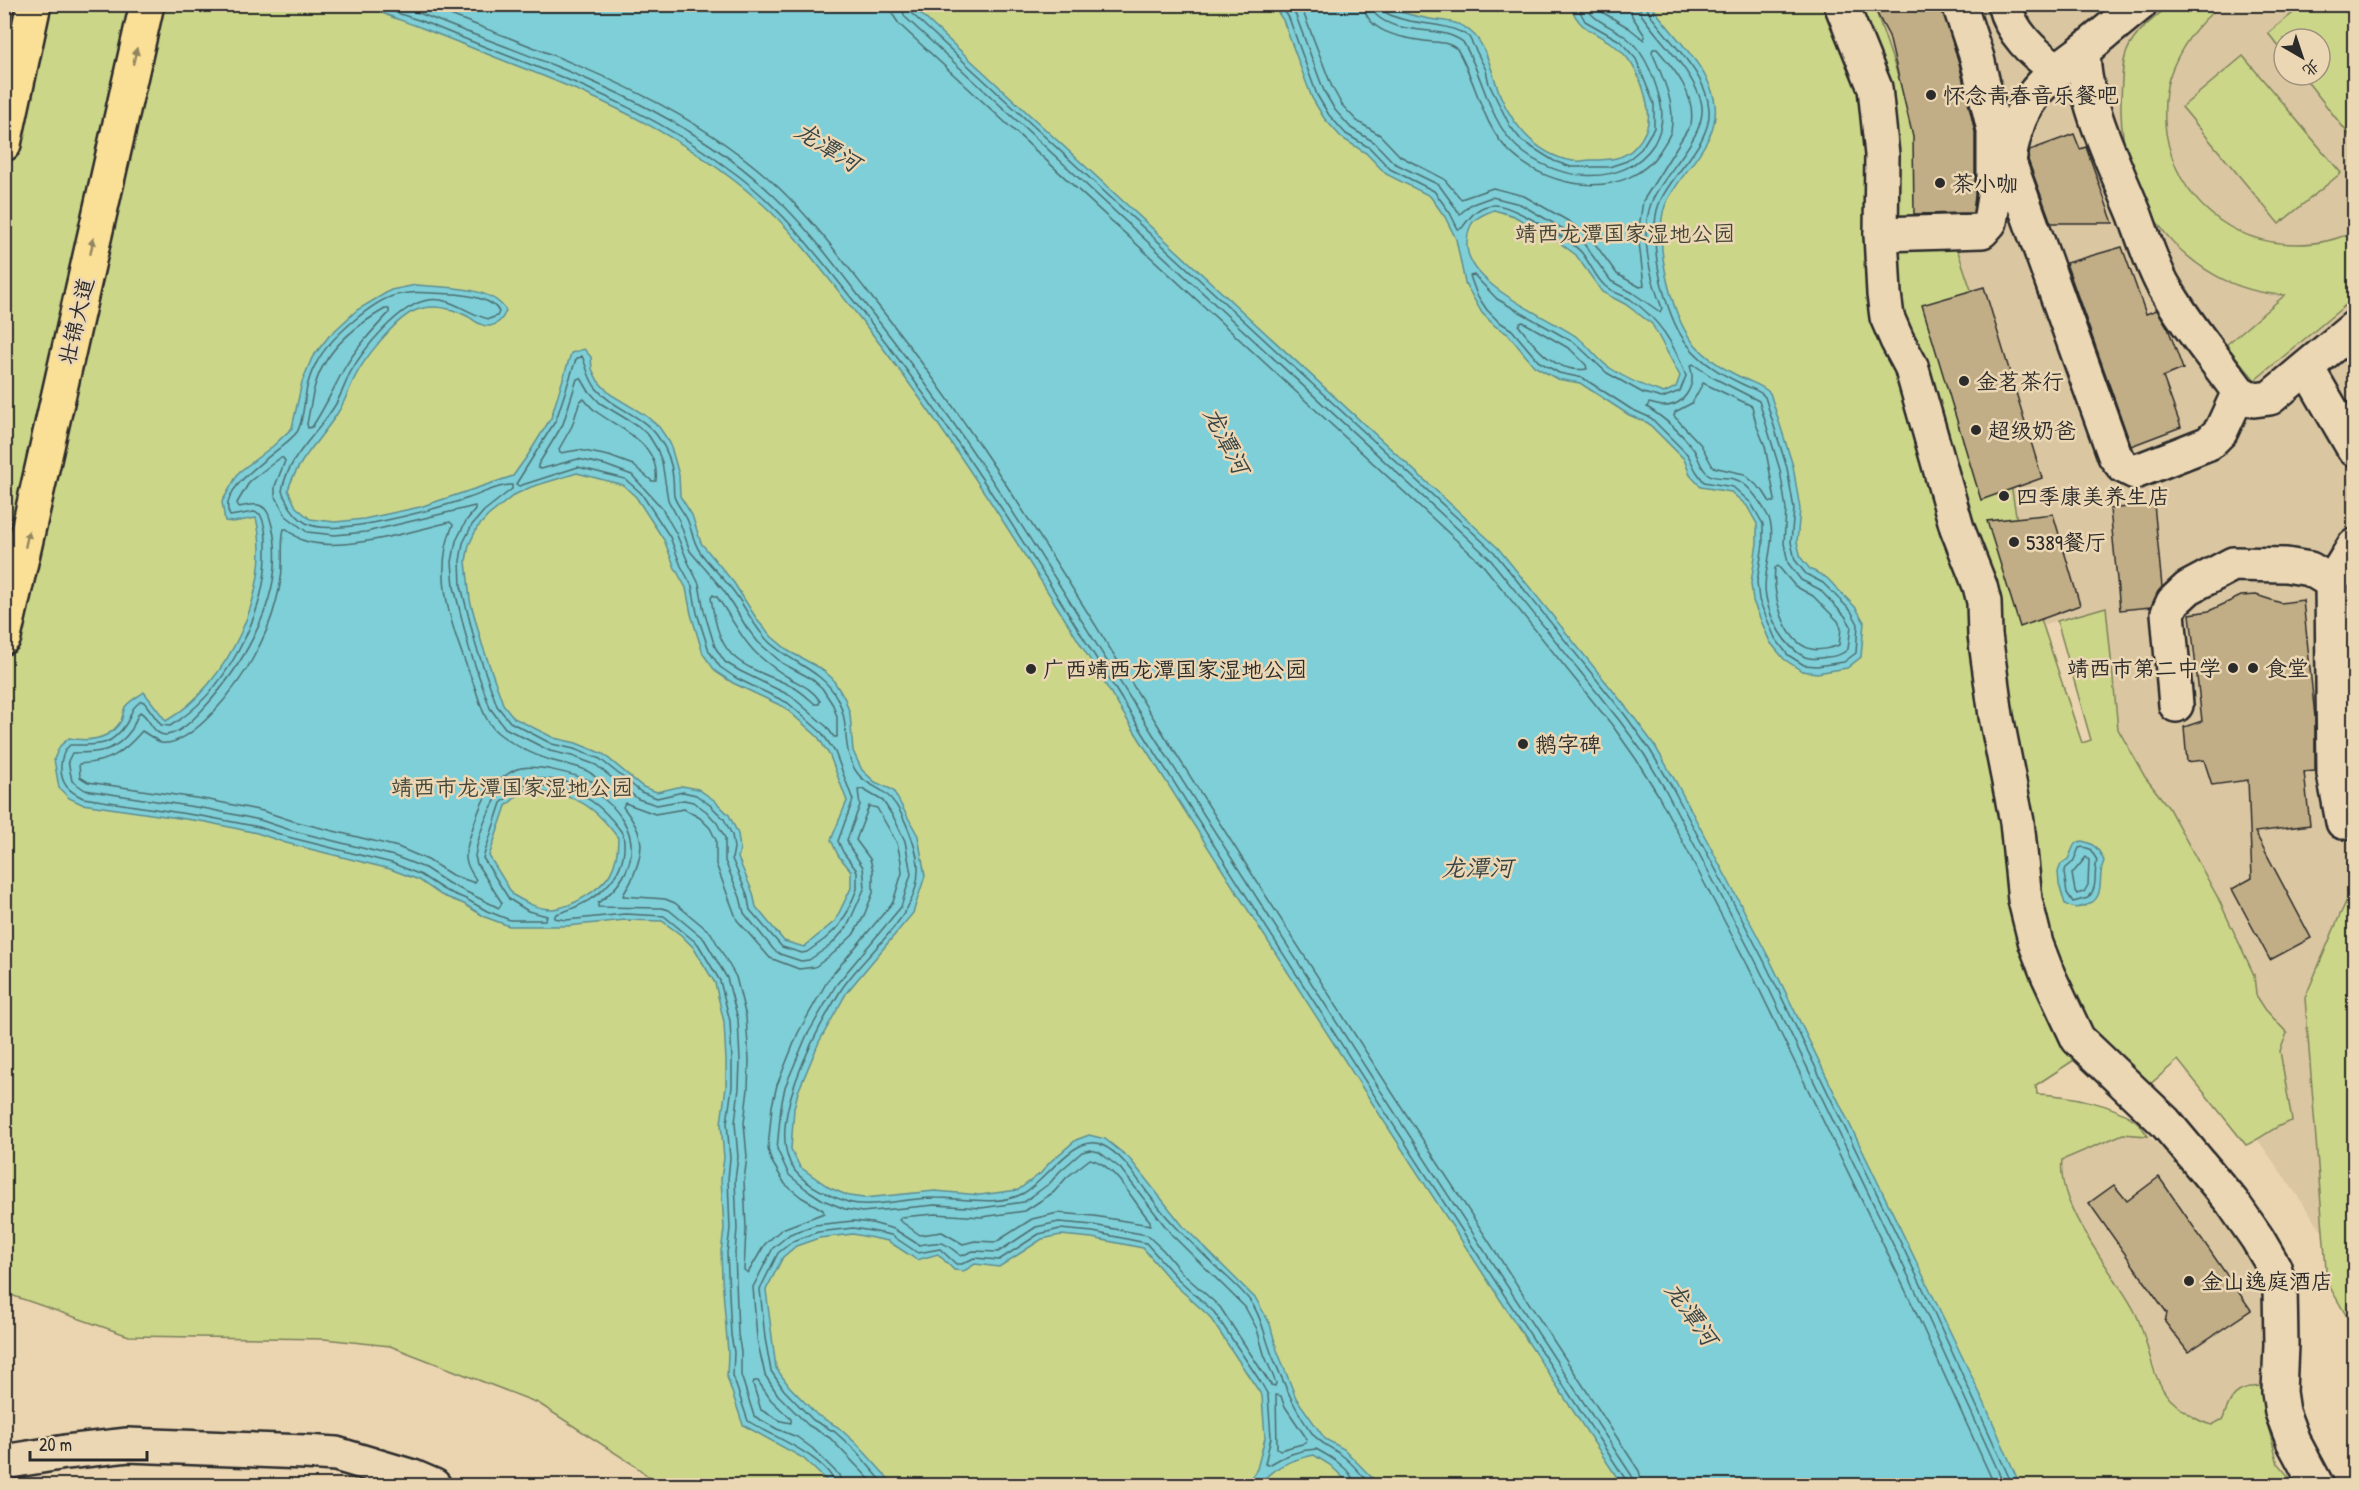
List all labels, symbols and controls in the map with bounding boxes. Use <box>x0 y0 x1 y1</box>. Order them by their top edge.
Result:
north arrow <box>2272 27 2332 87</box>
one-way arrow <box>130 47 140 65</box>
text: 北 <box>2298 55 2325 82</box>
place label: 怀念青春音乐餐吧 <box>1943 80 2119 110</box>
marker: 怀念青春音乐餐吧 <box>1924 88 1938 102</box>
water label: 龙潭河 <box>789 113 870 181</box>
place label: 茶小咖 <box>1952 168 2018 198</box>
marker: 茶小咖 <box>1933 176 1947 190</box>
park label: 靖西龙潭国家湿地公园 <box>1515 218 1735 248</box>
one-way arrow <box>88 237 97 256</box>
street label: 壮锦大道 <box>51 275 101 367</box>
place label: 金茗茶行 <box>1976 366 2064 396</box>
marker: 金茗茶行 <box>1957 374 1971 388</box>
water label: 龙潭河 <box>1196 401 1259 483</box>
place label: 超级奶爸 <box>1988 415 2076 445</box>
marker: 超级奶爸 <box>1969 423 1983 437</box>
place label: 四季康美养生店 <box>2016 481 2170 511</box>
marker: 四季康美养生店 <box>1997 489 2011 503</box>
place label: 5389餐厅 <box>2026 527 2107 557</box>
one-way arrow <box>23 529 32 548</box>
marker: 5389餐厅 <box>2007 535 2021 549</box>
place label: 靖西市第二中学 <box>2067 653 2221 683</box>
place label: 食堂 <box>2265 653 2309 683</box>
place label: 广西靖西龙潭国家湿地公园 <box>1043 654 1307 684</box>
marker: 靖西市第二中学 <box>2226 661 2240 675</box>
marker: 食堂 <box>2246 661 2260 675</box>
marker: 广西靖西龙潭国家湿地公园 <box>1024 662 1038 676</box>
place label: 鹅字碑 <box>1535 729 1601 759</box>
marker: 鹅字碑 <box>1516 737 1530 751</box>
park label: 靖西市龙潭国家湿地公园 <box>391 772 633 802</box>
water label: 龙潭河 <box>1441 851 1517 883</box>
place label: 金山逸庭酒店 <box>2201 1266 2333 1296</box>
water label: 龙潭河 <box>1658 1274 1728 1355</box>
marker: 金山逸庭酒店 <box>2182 1274 2196 1288</box>
scale bar <box>30 1424 147 1462</box>
text: 20 m <box>39 1432 72 1457</box>

